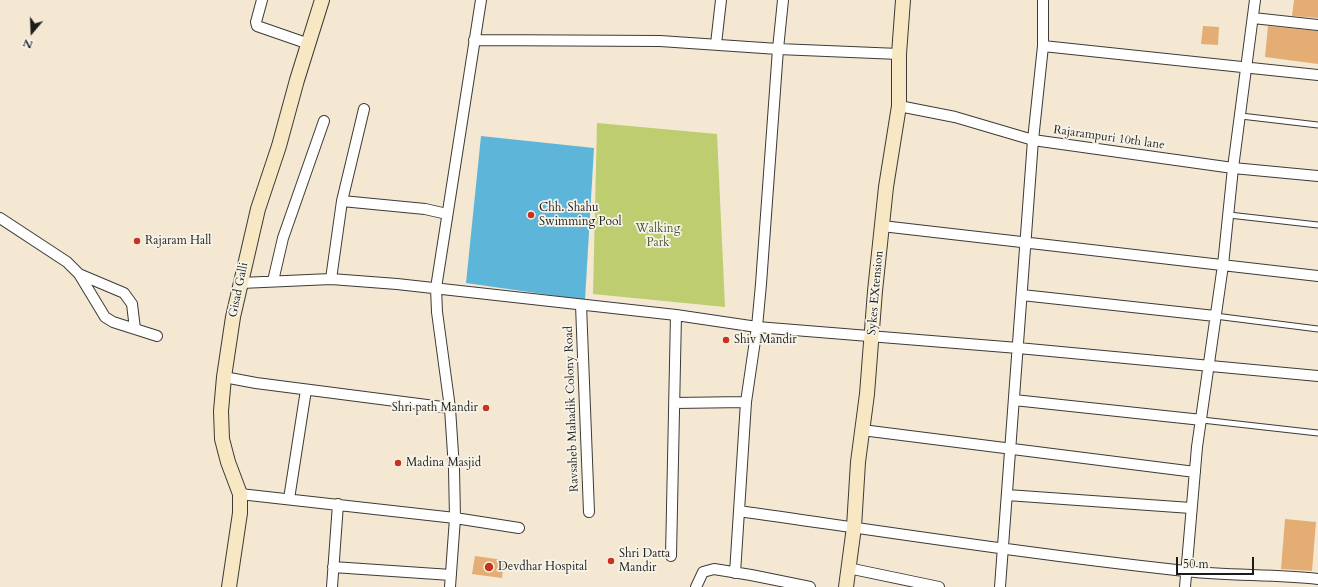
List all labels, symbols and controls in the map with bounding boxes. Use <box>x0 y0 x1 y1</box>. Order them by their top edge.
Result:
north arrow <box>12 12 52 52</box>
text: N <box>21 35 35 52</box>
street label: Rajarampuri 10th lane <box>1052 123 1166 153</box>
place label: Chh. Shahu Swimming Pool <box>539 201 622 229</box>
marker: Chh. Shahu Swimming Pool <box>526 210 536 220</box>
park label: Walking Park <box>636 222 680 250</box>
place label: Rajaram Hall <box>145 234 211 248</box>
marker: Rajaram Hall <box>132 236 142 246</box>
street label: Sykes EXtension <box>865 250 887 336</box>
street label: Gisad Galli <box>226 261 252 319</box>
street label: Ravsaheb Mahadik Colony Road <box>562 326 582 492</box>
place label: Shiv Mandir <box>734 333 797 347</box>
marker: Shiv Mandir <box>721 335 731 345</box>
place label: Shri path Mandir <box>392 401 478 415</box>
marker: Shri path Mandir <box>481 403 491 413</box>
place label: Madina Masjid <box>406 456 481 470</box>
marker: Madina Masjid <box>393 458 403 468</box>
place label: Shri Datta Mandir <box>619 547 670 575</box>
scale bar <box>1178 549 1256 575</box>
marker: Shri Datta Mandir <box>606 556 616 566</box>
text: 50 m <box>1183 556 1209 572</box>
place label: Devdhar Hospital <box>498 560 587 574</box>
marker: Devdhar Hospital <box>483 561 495 573</box>

